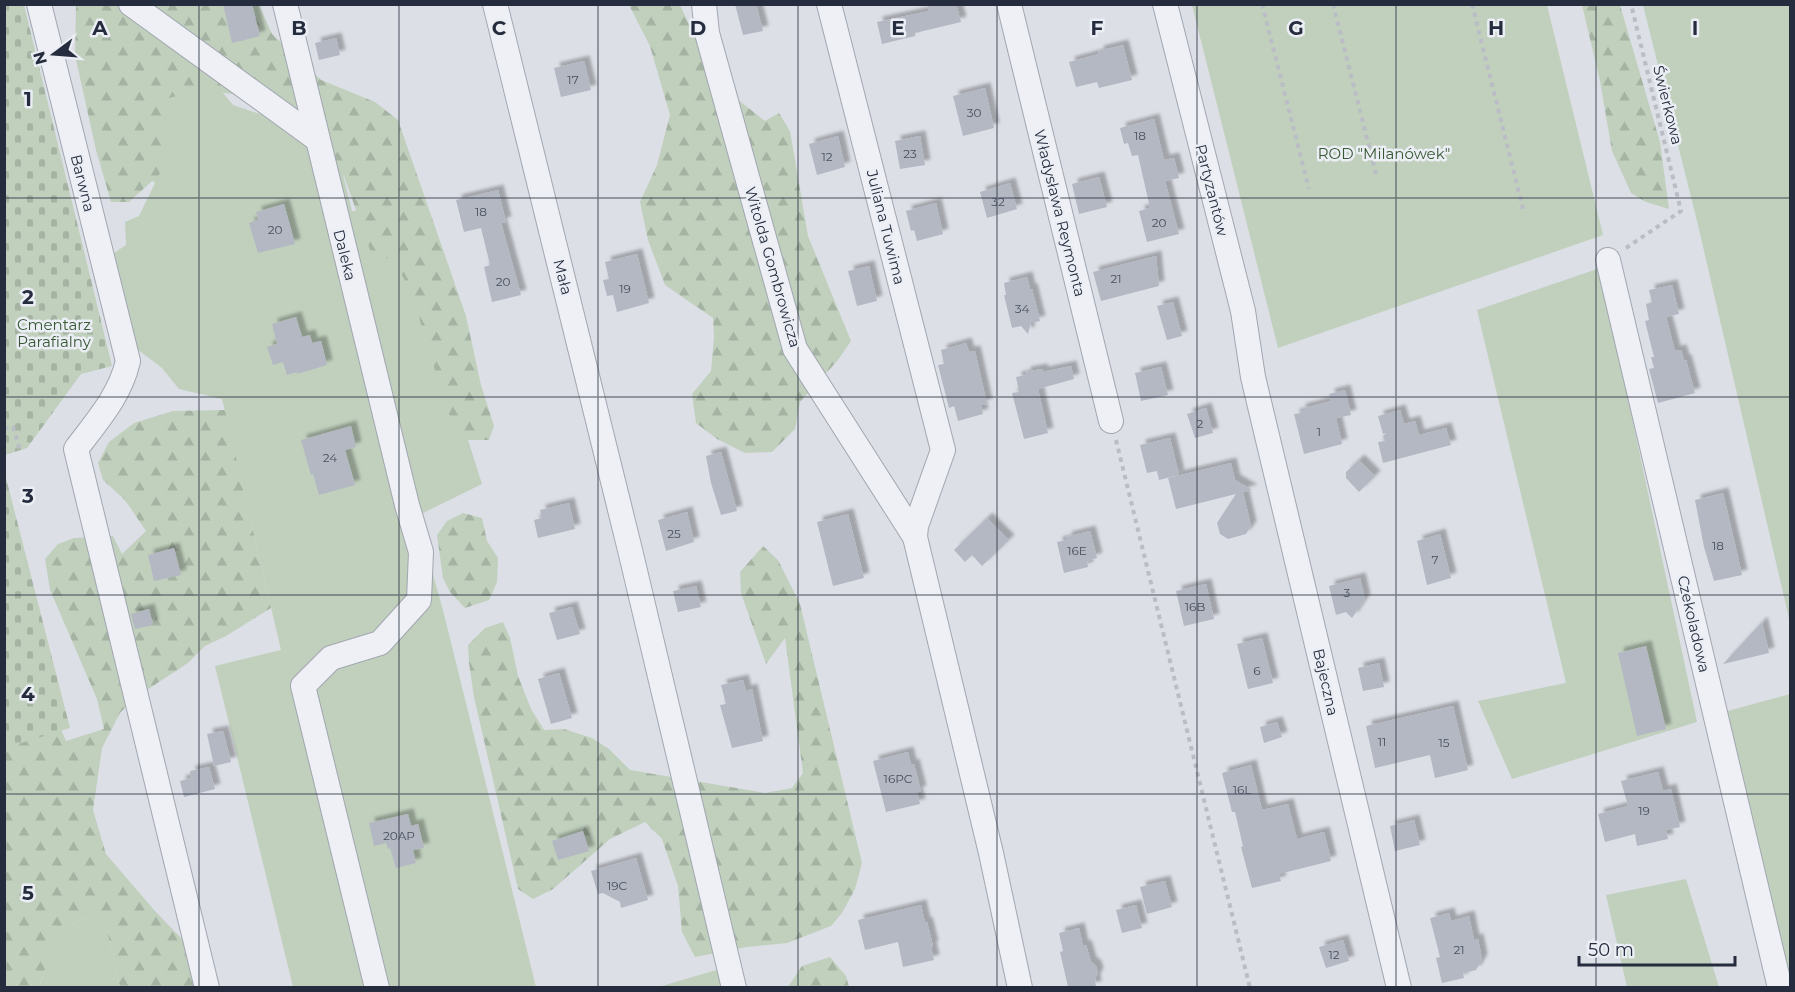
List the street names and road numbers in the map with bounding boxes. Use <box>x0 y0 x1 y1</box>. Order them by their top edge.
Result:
street label: Świerkowa <box>1649 63 1687 147</box>
street label: Władysława Reymonta <box>1030 127 1090 299</box>
street label: Partyzantów <box>1191 142 1233 239</box>
street label: Barwna <box>67 152 99 214</box>
street label: Juliana Tuwima <box>862 167 909 287</box>
street label: Witolda Gombrowicza <box>741 184 805 350</box>
street label: Daleka <box>329 227 361 283</box>
street label: Mała <box>549 257 577 297</box>
street label: Czekoladowa <box>1674 574 1714 674</box>
street label: Bajeczna <box>1309 647 1343 717</box>

